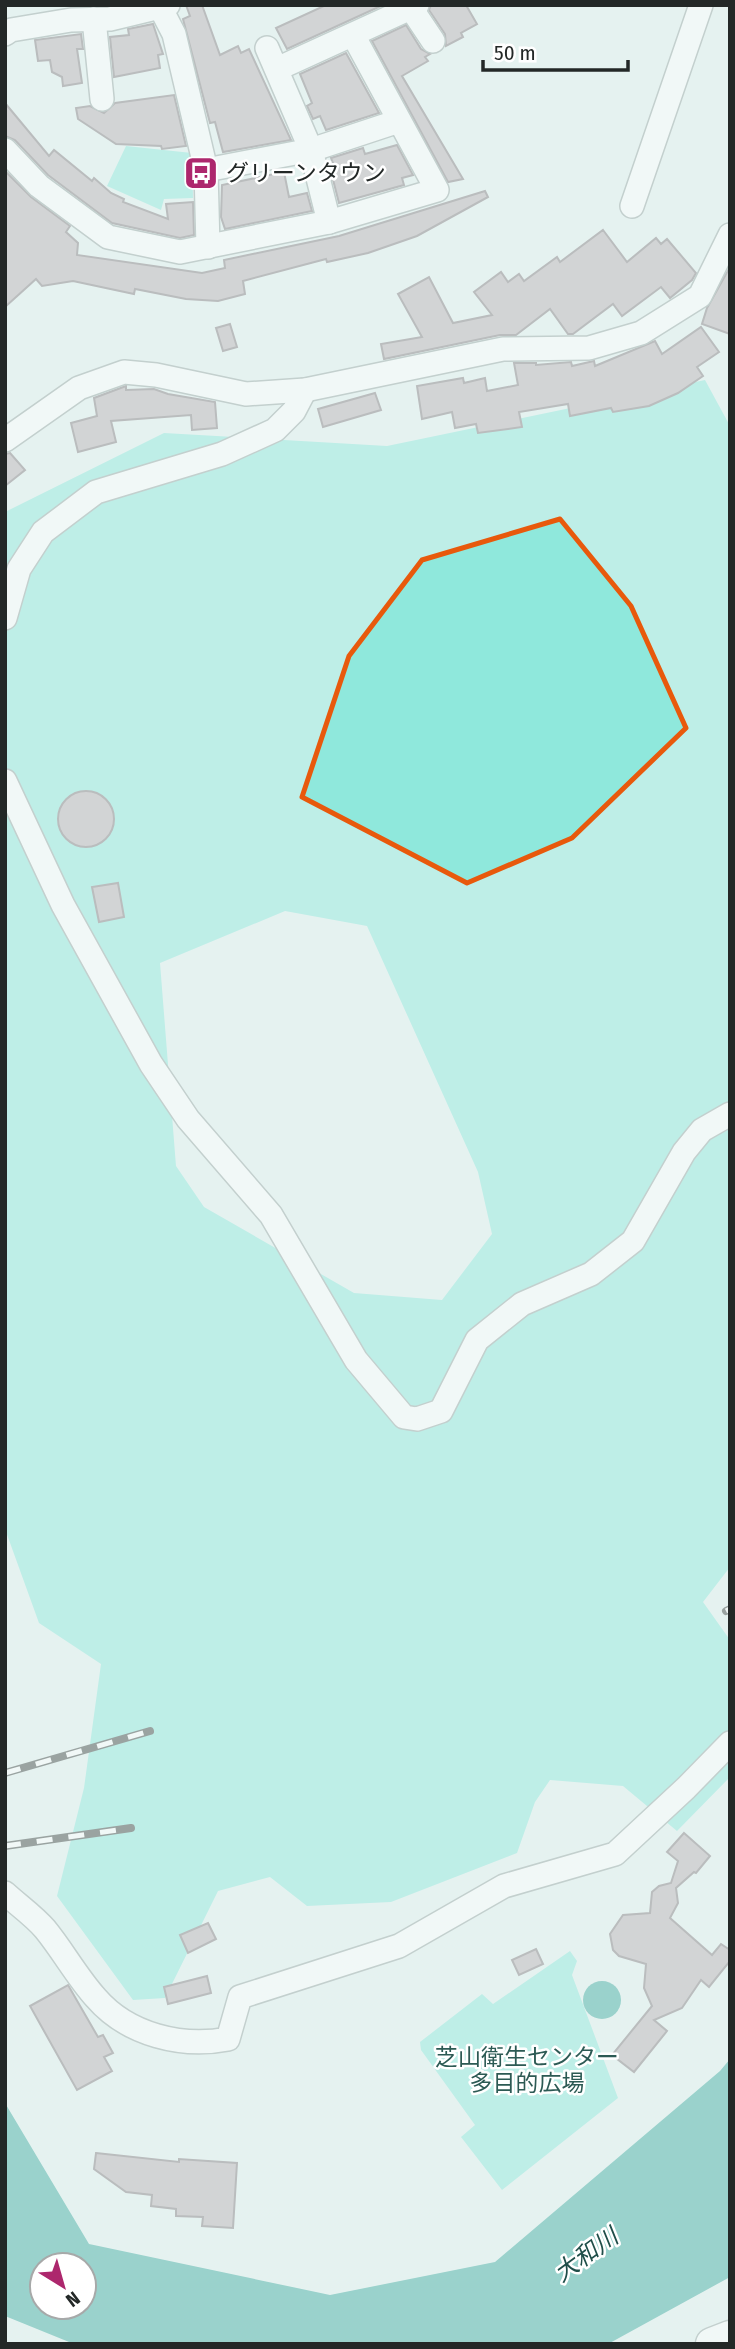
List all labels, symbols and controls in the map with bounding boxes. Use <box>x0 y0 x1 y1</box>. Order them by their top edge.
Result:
scale bar <box>483 28 628 72</box>
text: 50 m <box>494 40 536 66</box>
bus stop icon: グリーンタウン <box>182 154 220 192</box>
place label: グリーンタウン <box>226 159 386 187</box>
park label: 芝山衛生センター 多目的広場 <box>435 2043 619 2097</box>
water label: 大和川 <box>549 2221 626 2287</box>
north arrow <box>28 2251 98 2321</box>
text: N <box>61 2287 84 2312</box>

